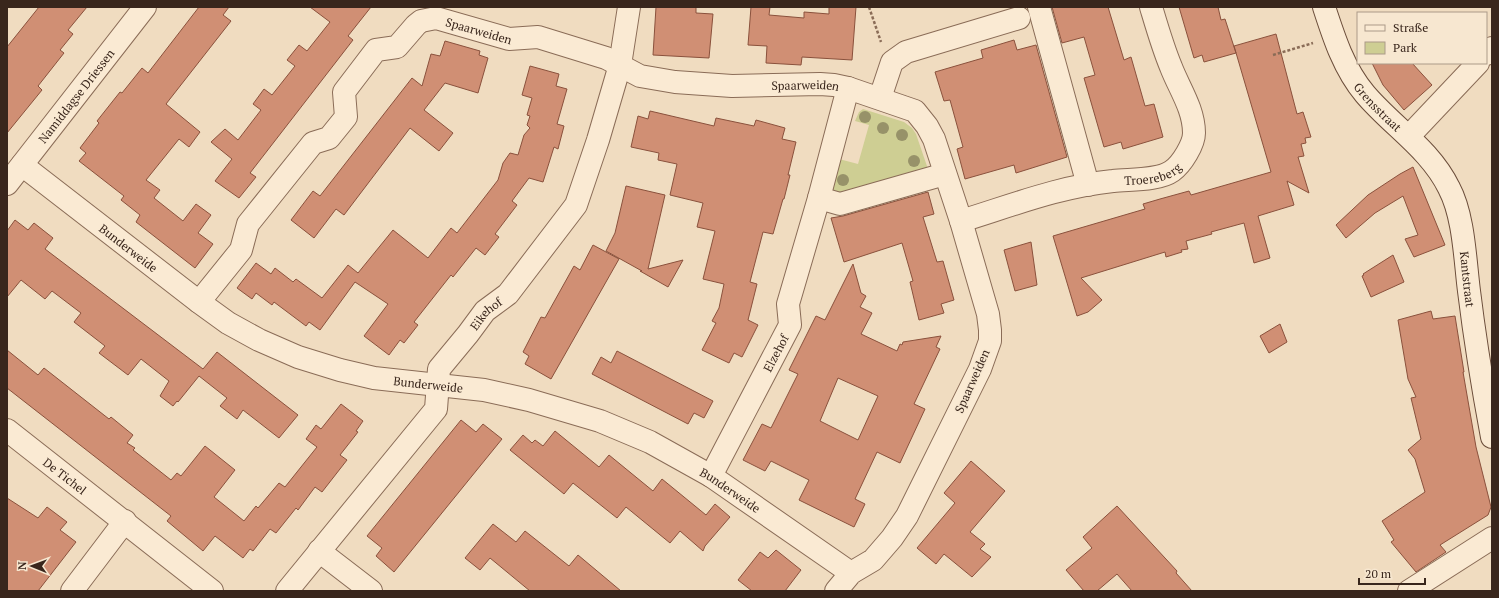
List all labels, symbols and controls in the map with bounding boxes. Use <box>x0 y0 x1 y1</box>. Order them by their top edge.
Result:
legend <box>1357 12 1487 64</box>
street label: Spaarweiden <box>444 14 514 47</box>
text: Straße <box>1393 20 1428 35</box>
text: Park <box>1393 40 1418 55</box>
street label: Namiddagse Driessen <box>35 46 117 146</box>
street label: Spaarweiden <box>771 76 841 93</box>
street label: Grensstraat <box>1351 79 1405 135</box>
street label: Troereberg <box>1124 159 1185 188</box>
street label: Bunderweide <box>97 220 161 275</box>
street label: Kantstraat <box>1457 250 1479 309</box>
street label: Eikehof <box>466 293 505 333</box>
street label: Elzehof <box>759 331 792 374</box>
street label: Spaarweiden <box>951 347 993 415</box>
street label: Bunderweide <box>393 373 464 395</box>
street label: De Tichel <box>41 454 90 498</box>
street label: Bunderweide <box>698 464 763 516</box>
north arrow <box>12 546 52 586</box>
scale bar <box>1359 560 1425 586</box>
text: N <box>15 561 29 570</box>
text: 20 m <box>1365 566 1392 581</box>

